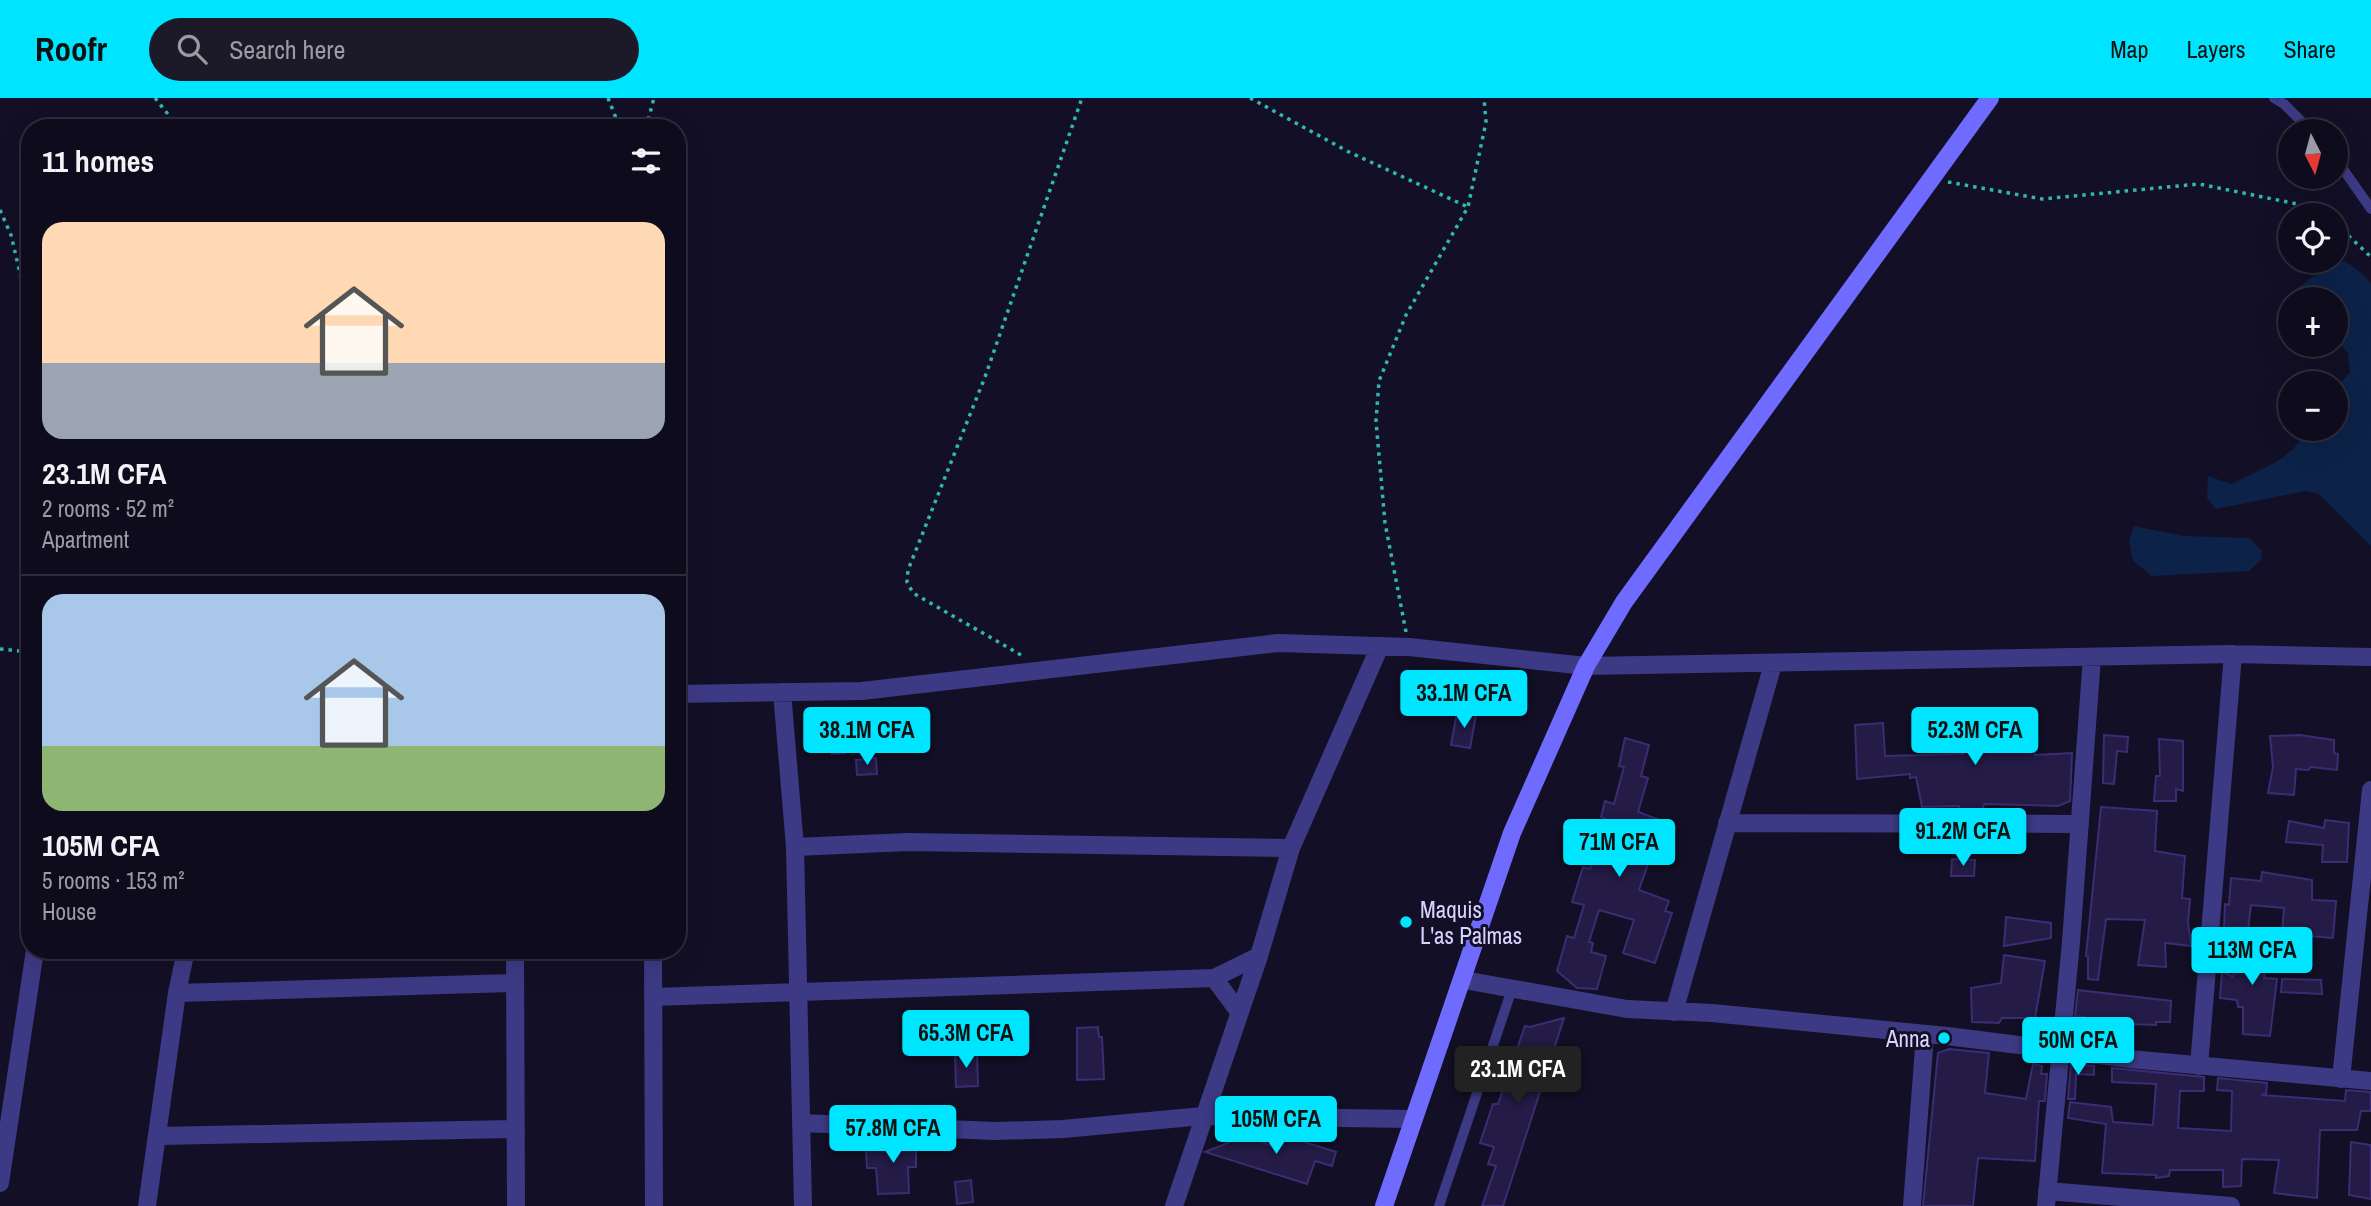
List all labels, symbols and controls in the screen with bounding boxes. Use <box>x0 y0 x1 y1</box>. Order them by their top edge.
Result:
search box <box>149 18 639 81</box>
text: Roofr <box>35 27 107 71</box>
icon: search <box>173 30 211 68</box>
text: Search here <box>229 32 345 67</box>
text: Map <box>2110 33 2148 65</box>
text: Layers <box>2186 33 2245 65</box>
text: Share <box>2283 33 2336 65</box>
north arrow <box>2278 119 2348 189</box>
map controls <box>2278 119 2348 441</box>
text: 11 homes <box>42 141 154 181</box>
icon: filters <box>627 142 665 180</box>
button: locate <box>2278 203 2348 273</box>
icon: home <box>291 268 417 394</box>
button: + <box>2278 287 2348 357</box>
button: − <box>2278 371 2348 441</box>
text: 23.1M CFA <box>42 453 166 493</box>
text: 2 rooms · 52 m² <box>42 493 174 524</box>
text: Apartment <box>42 524 129 555</box>
icon: home <box>291 640 417 766</box>
pin: 33.1M CFA <box>1384 670 1544 730</box>
text: 33.1M CFA <box>1416 677 1512 708</box>
pin: 38.1M CFA <box>787 708 947 767</box>
pin: 52.3M CFA <box>1895 708 2055 767</box>
text: 38.1M CFA <box>819 714 915 745</box>
text: 52.3M CFA <box>1927 714 2023 745</box>
pin: 91.2M CFA <box>1883 808 2043 868</box>
text: 91.2M CFA <box>1915 815 2011 846</box>
pin: 71M CFA <box>1554 820 1684 879</box>
text: 105M CFA <box>42 825 160 865</box>
text: 71M CFA <box>1579 826 1659 857</box>
text: 5 rooms · 153 m² <box>42 865 185 896</box>
place label: Maquis L'as Palmas <box>1420 894 1522 951</box>
text: House <box>42 896 97 927</box>
marker: Maquis L'as Palmas <box>1398 914 1414 930</box>
pin: 113M CFA <box>2180 928 2324 987</box>
text: 113M CFA <box>2207 934 2297 965</box>
pin: 65.3M CFA <box>886 1010 1046 1070</box>
text: 65.3M CFA <box>918 1017 1014 1048</box>
pin: 50M CFA <box>2013 1018 2143 1077</box>
place label: Anna <box>1885 1023 1931 1054</box>
text: 50M CFA <box>2038 1024 2118 1055</box>
marker: Anna <box>1936 1030 1952 1046</box>
pin: 23.1M CFA <box>1438 1046 1598 1106</box>
text: 23.1M CFA <box>1470 1053 1566 1084</box>
pin: 105M CFA <box>1204 1096 1348 1156</box>
text: 105M CFA <box>1231 1103 1321 1134</box>
pin: 57.8M CFA <box>813 1105 973 1165</box>
text: 57.8M CFA <box>845 1112 941 1143</box>

